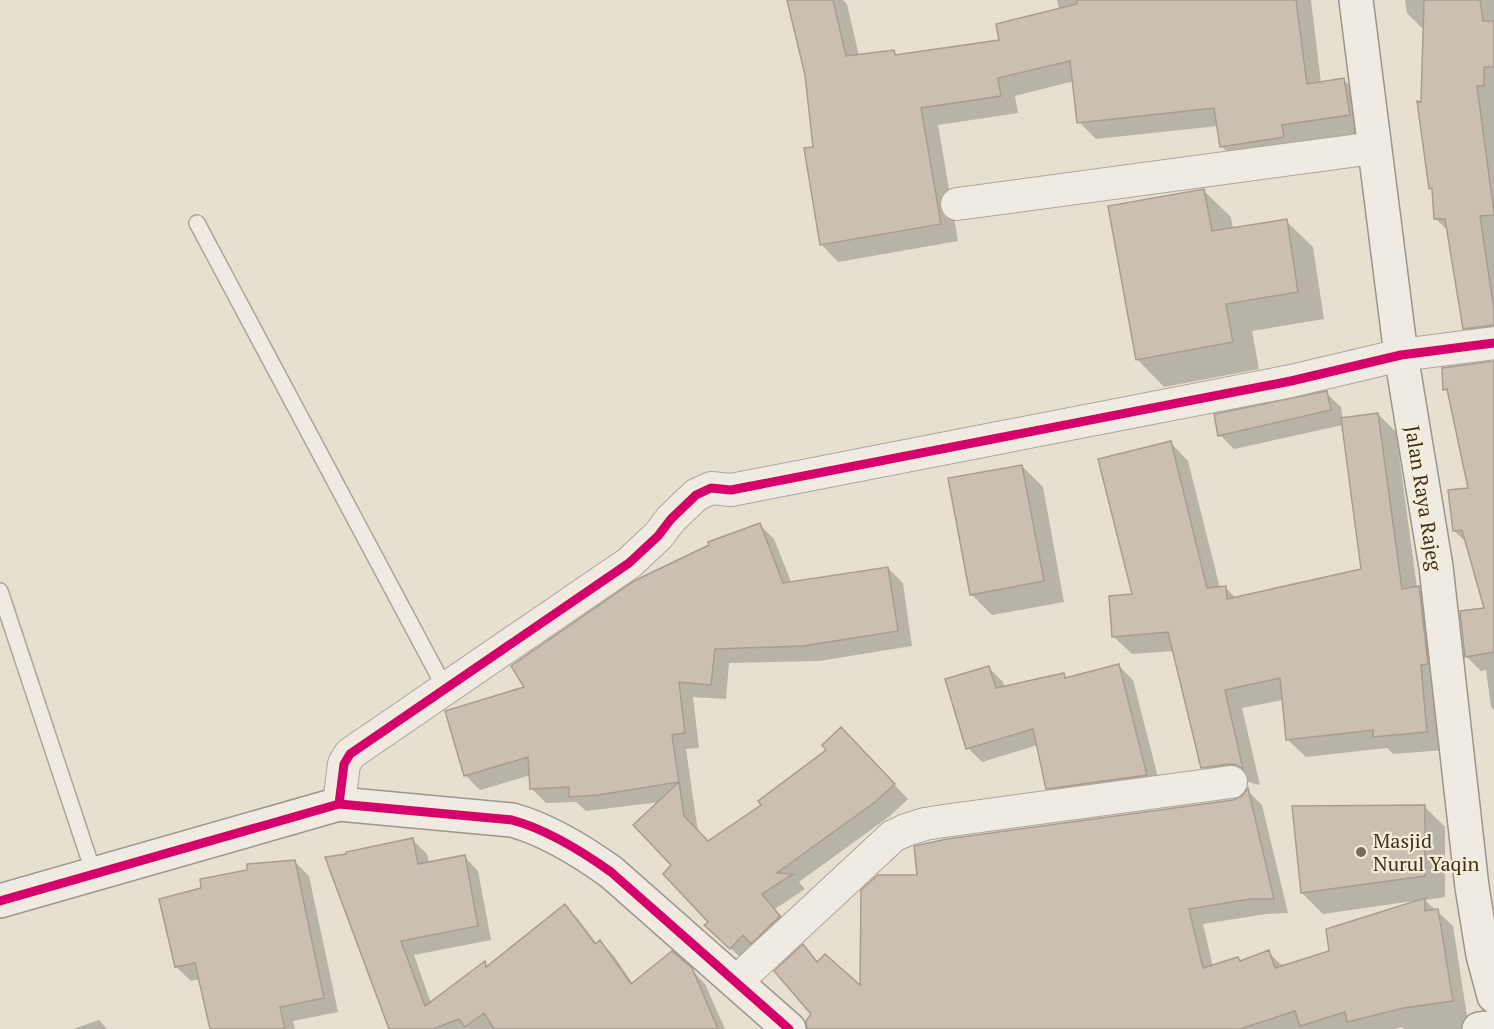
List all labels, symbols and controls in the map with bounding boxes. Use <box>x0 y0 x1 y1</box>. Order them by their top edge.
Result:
street label: Jalan Raya Rajeg <box>1399 423 1449 573</box>
place label: Masjid Nurul Yaqin <box>1373 827 1479 877</box>
marker: Masjid Nurul Yaqin <box>1354 845 1368 859</box>

